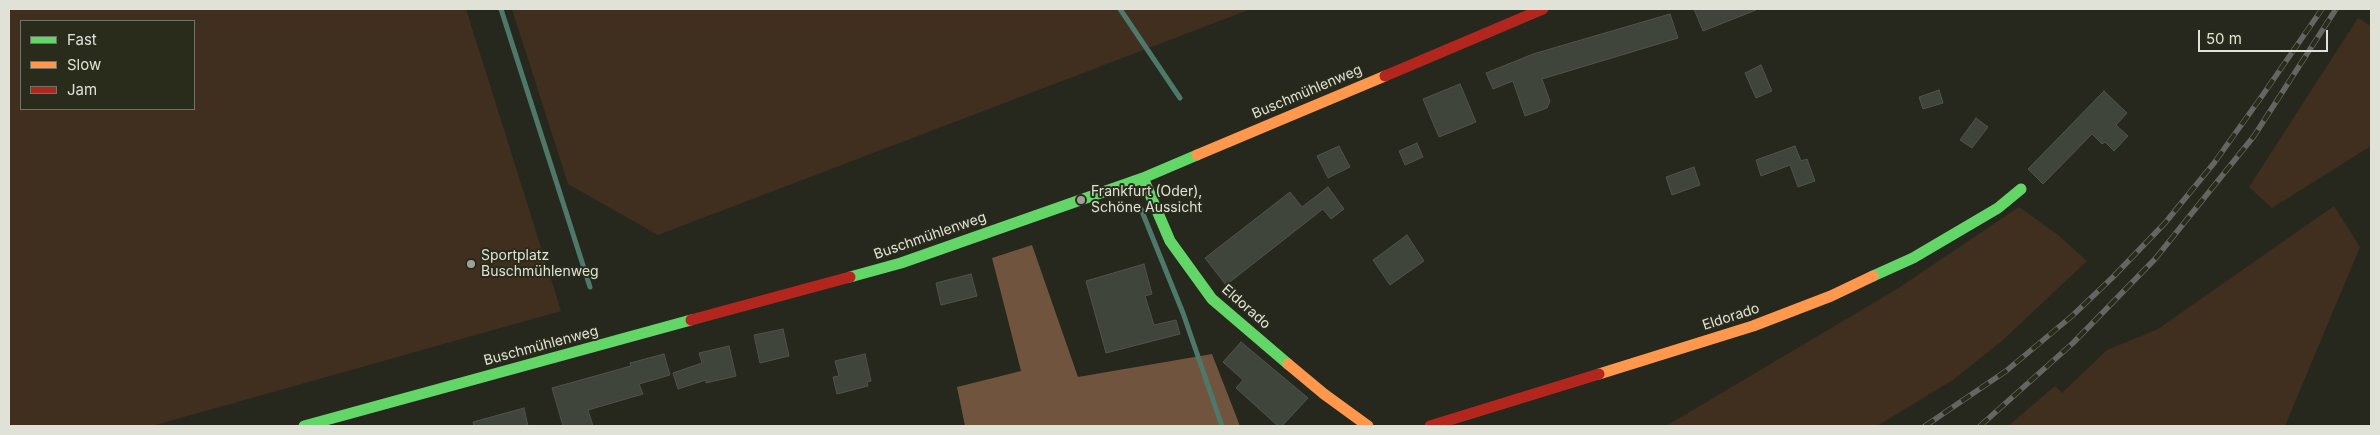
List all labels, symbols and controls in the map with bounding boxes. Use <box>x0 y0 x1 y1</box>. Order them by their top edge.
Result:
legend <box>20 20 195 110</box>
scale bar <box>2200 20 2330 52</box>
text: 50 m <box>2206 29 2242 48</box>
text: Fast <box>67 30 97 49</box>
text: Slow <box>67 55 101 74</box>
street label: Buschmühlenweg <box>1250 61 1364 123</box>
text: Jam <box>67 80 97 99</box>
place label: Frankfurt (Oder), Schöne Aussicht <box>1091 184 1202 216</box>
marker: Frankfurt (Oder), Schöne Aussicht <box>1075 194 1087 206</box>
street label: Buschmühlenweg <box>872 209 988 263</box>
place label: Sportplatz Buschmühlenweg <box>481 248 599 280</box>
marker: Sportplatz Buschmühlenweg <box>465 258 477 270</box>
street label: Eldorado <box>1218 281 1274 333</box>
street label: Eldorado <box>1700 300 1762 334</box>
street label: Buschmühlenweg <box>482 323 600 369</box>

